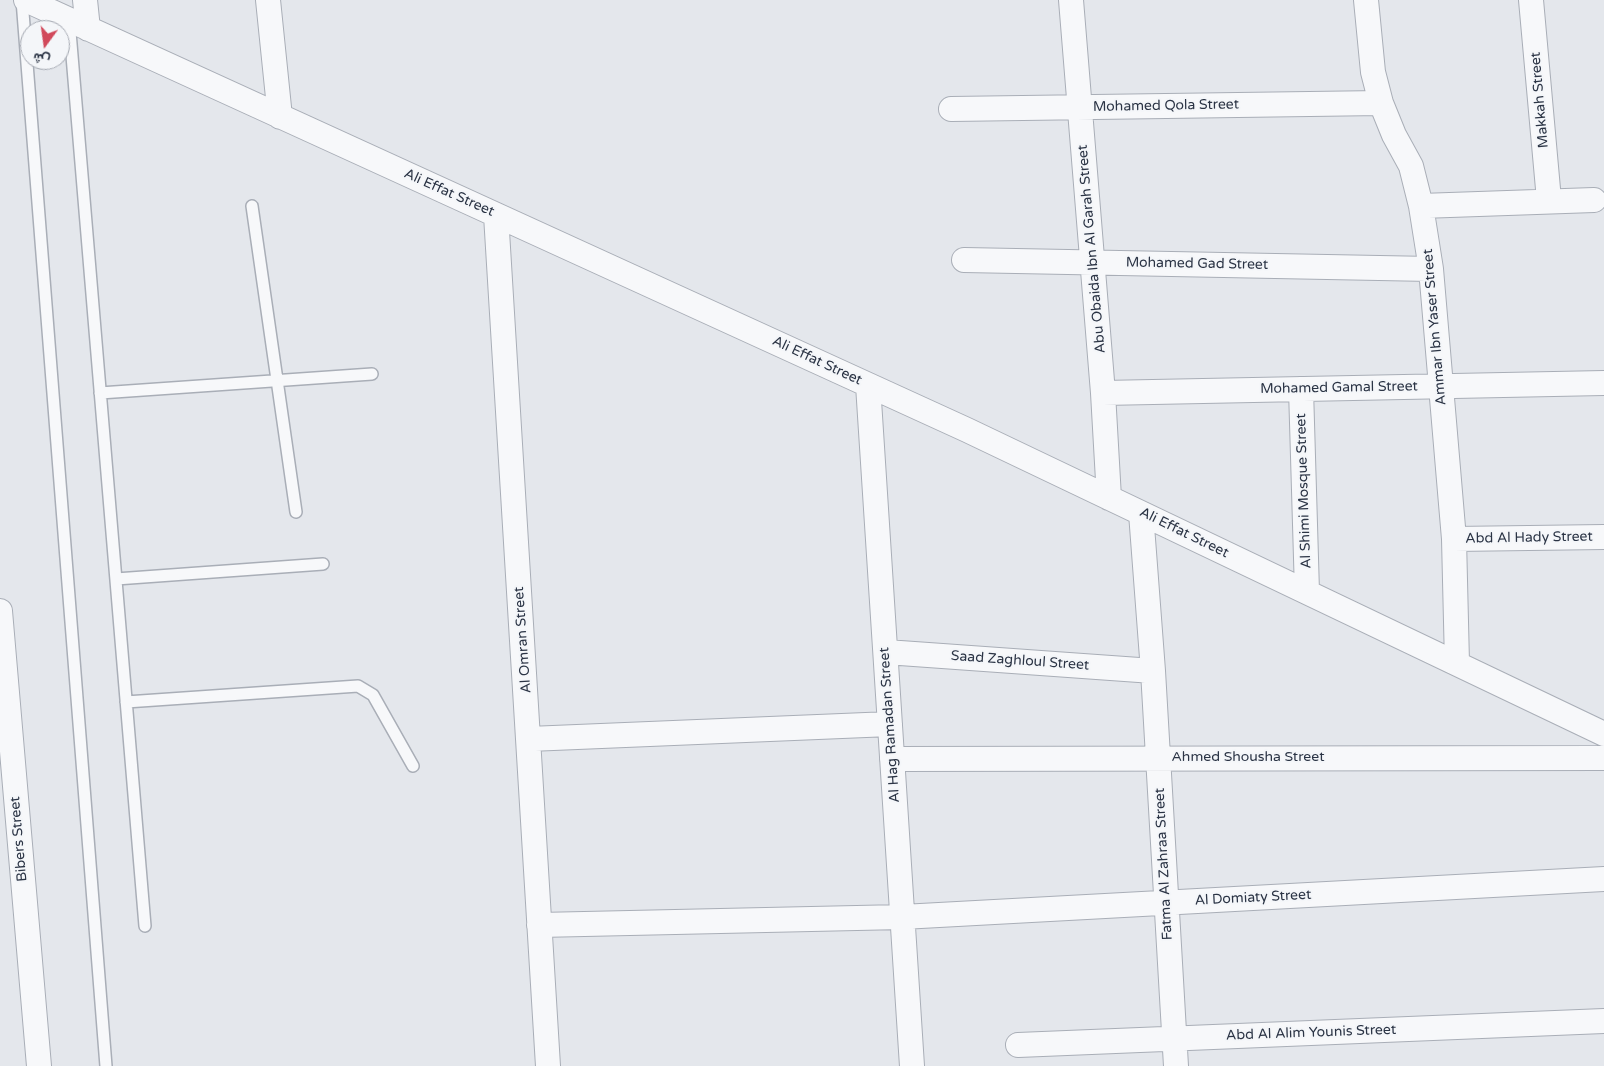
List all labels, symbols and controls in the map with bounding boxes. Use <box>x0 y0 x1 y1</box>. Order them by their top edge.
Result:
north arrow <box>20 20 70 70</box>
text: ش <box>31 49 52 69</box>
street label: Makkah Street <box>1527 51 1553 149</box>
street label: Mohamed Qola Street <box>1093 96 1239 116</box>
street label: Abu Obaida Ibn Al Garah Street <box>1075 144 1109 354</box>
street label: Ali Effat Street <box>401 166 497 220</box>
street label: Ammar Ibn Yaser Street <box>1420 248 1450 406</box>
street label: Mohamed Gad Street <box>1126 254 1268 274</box>
street label: Ali Effat Street <box>769 333 865 389</box>
street label: Mohamed Gamal Street <box>1260 378 1418 398</box>
street label: Al Shimi Mosque Street <box>1293 413 1315 569</box>
street label: Ali Effat Street <box>1137 504 1231 562</box>
street label: Abd Al Hady Street <box>1465 528 1593 548</box>
street label: Al Omran Street <box>511 586 535 694</box>
street label: Al Hag Ramadan Street <box>876 647 904 803</box>
street label: Saad Zaghloul Street <box>950 648 1090 674</box>
street label: Ahmed Shousha Street <box>1172 749 1324 765</box>
street label: Fatma Al Zahraa Street <box>1152 787 1176 941</box>
street label: Bibers Street <box>7 796 31 882</box>
street label: Al Domiaty Street <box>1194 887 1312 909</box>
street label: Abd Al Alim Younis Street <box>1226 1022 1396 1044</box>

